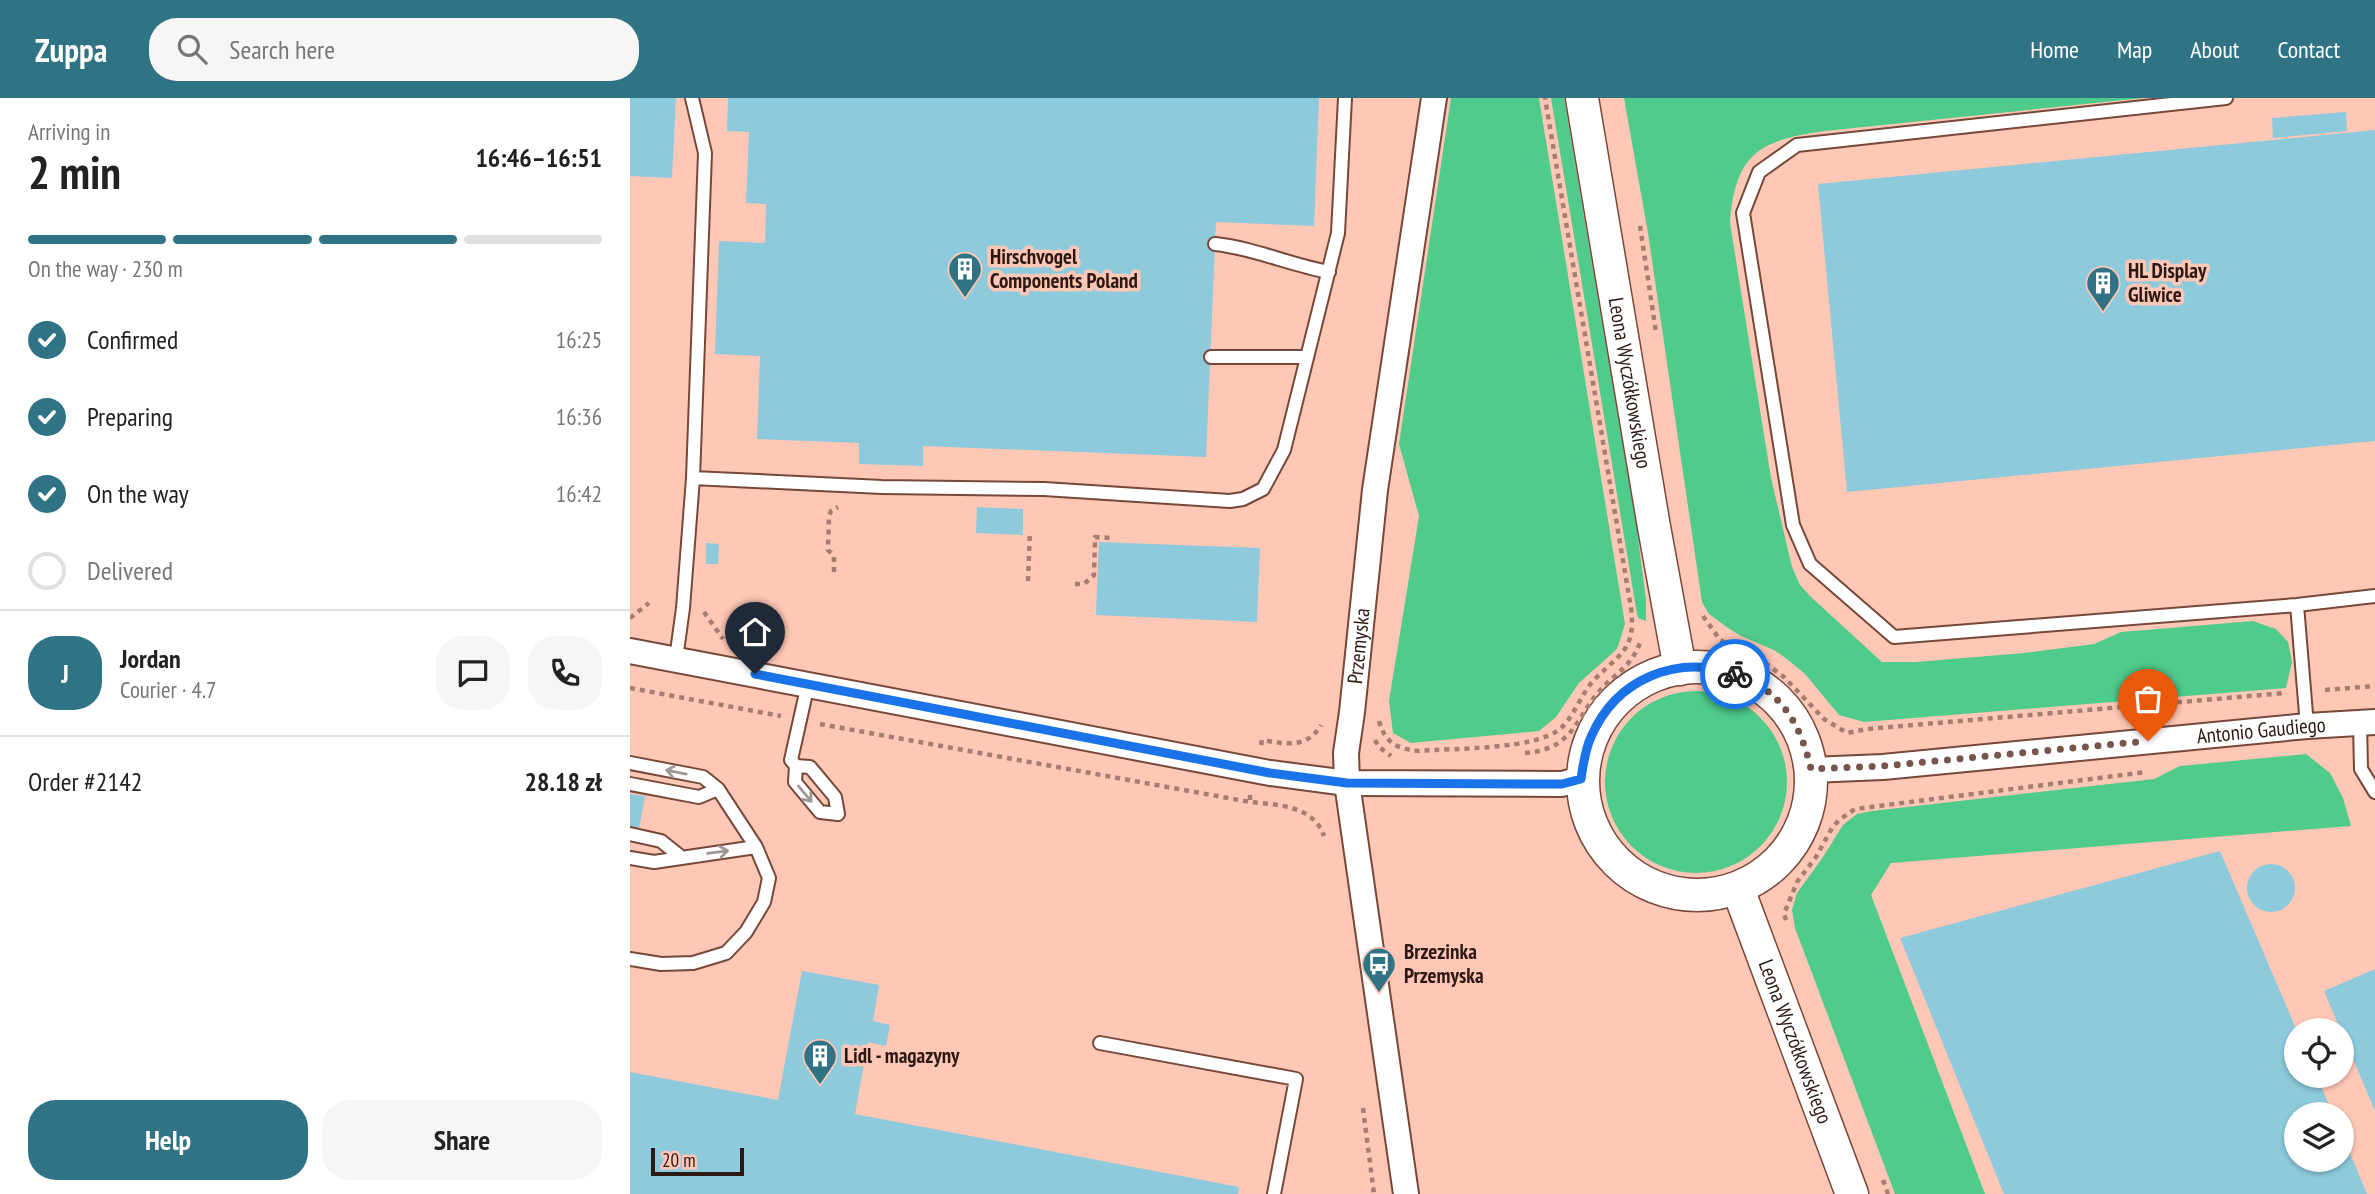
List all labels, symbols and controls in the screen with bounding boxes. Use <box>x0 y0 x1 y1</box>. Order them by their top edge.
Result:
search box <box>149 18 639 81</box>
text: Zuppa <box>35 28 107 71</box>
icon: search <box>173 30 211 68</box>
text: Search here <box>229 33 335 66</box>
text: Home <box>2030 34 2079 65</box>
text: Map <box>2117 34 2152 65</box>
text: About <box>2190 34 2239 65</box>
text: Contact <box>2277 34 2340 65</box>
text: Arriving in <box>28 117 110 146</box>
text: 16:46–16:51 <box>475 141 602 174</box>
text: 2 min <box>28 142 121 202</box>
place label: Hirschvogel Components Poland <box>990 243 1138 294</box>
building icon: Hirschvogel Components Poland <box>946 250 984 299</box>
text: On the way · 230 m <box>28 254 183 283</box>
place label: HL Display Gliwice <box>2128 257 2207 308</box>
building icon: HL Display Gliwice <box>2084 264 2122 313</box>
street label: Leona Wyczółkowskiego <box>1603 295 1658 471</box>
icon: check <box>28 321 66 359</box>
text: Confirmed <box>87 323 178 356</box>
text: 16:25 <box>556 325 602 354</box>
icon: check <box>28 398 66 436</box>
text: Preparing <box>87 400 173 433</box>
text: 16:36 <box>556 402 602 431</box>
icon: check <box>28 475 66 513</box>
text: On the way <box>87 477 189 510</box>
text: 16:42 <box>556 479 602 508</box>
text: Delivered <box>87 554 173 587</box>
pin <box>725 602 785 674</box>
street label: Przemyska <box>1341 607 1376 685</box>
icon: home <box>736 613 774 651</box>
button: chat <box>436 636 510 710</box>
button: phone <box>528 636 602 710</box>
courier <box>1700 639 1770 709</box>
text: Jordan <box>120 642 181 675</box>
icon: bike <box>1716 655 1754 693</box>
text: J <box>61 657 69 690</box>
pin <box>2118 669 2178 741</box>
text: Courier · 4.7 <box>120 675 216 704</box>
icon: bag <box>2129 680 2167 718</box>
street label: Antonio Gaudiego <box>2195 711 2326 750</box>
text: Order #2142 <box>28 765 143 798</box>
text: 28.18 zł <box>525 765 602 798</box>
one-way arrow <box>665 765 688 778</box>
one-way arrow <box>797 784 813 802</box>
one-way arrow <box>707 846 729 859</box>
place label: Brzezinka Przemyska <box>1404 938 1484 989</box>
bus stop icon: Brzezinka Przemyska <box>1360 945 1398 994</box>
street label: Leona Wyczółkowskiego <box>1753 956 1839 1127</box>
map controls <box>2284 1018 2354 1172</box>
button: locate <box>2284 1018 2354 1088</box>
building icon: Lidl - magazyny <box>801 1037 839 1086</box>
place label: Lidl - magazyny <box>844 1042 960 1069</box>
button: Help <box>28 1100 308 1180</box>
button: Share <box>322 1100 602 1180</box>
button: layers <box>2284 1102 2354 1172</box>
scale bar <box>651 1145 744 1177</box>
text: 20 m <box>662 1148 696 1172</box>

